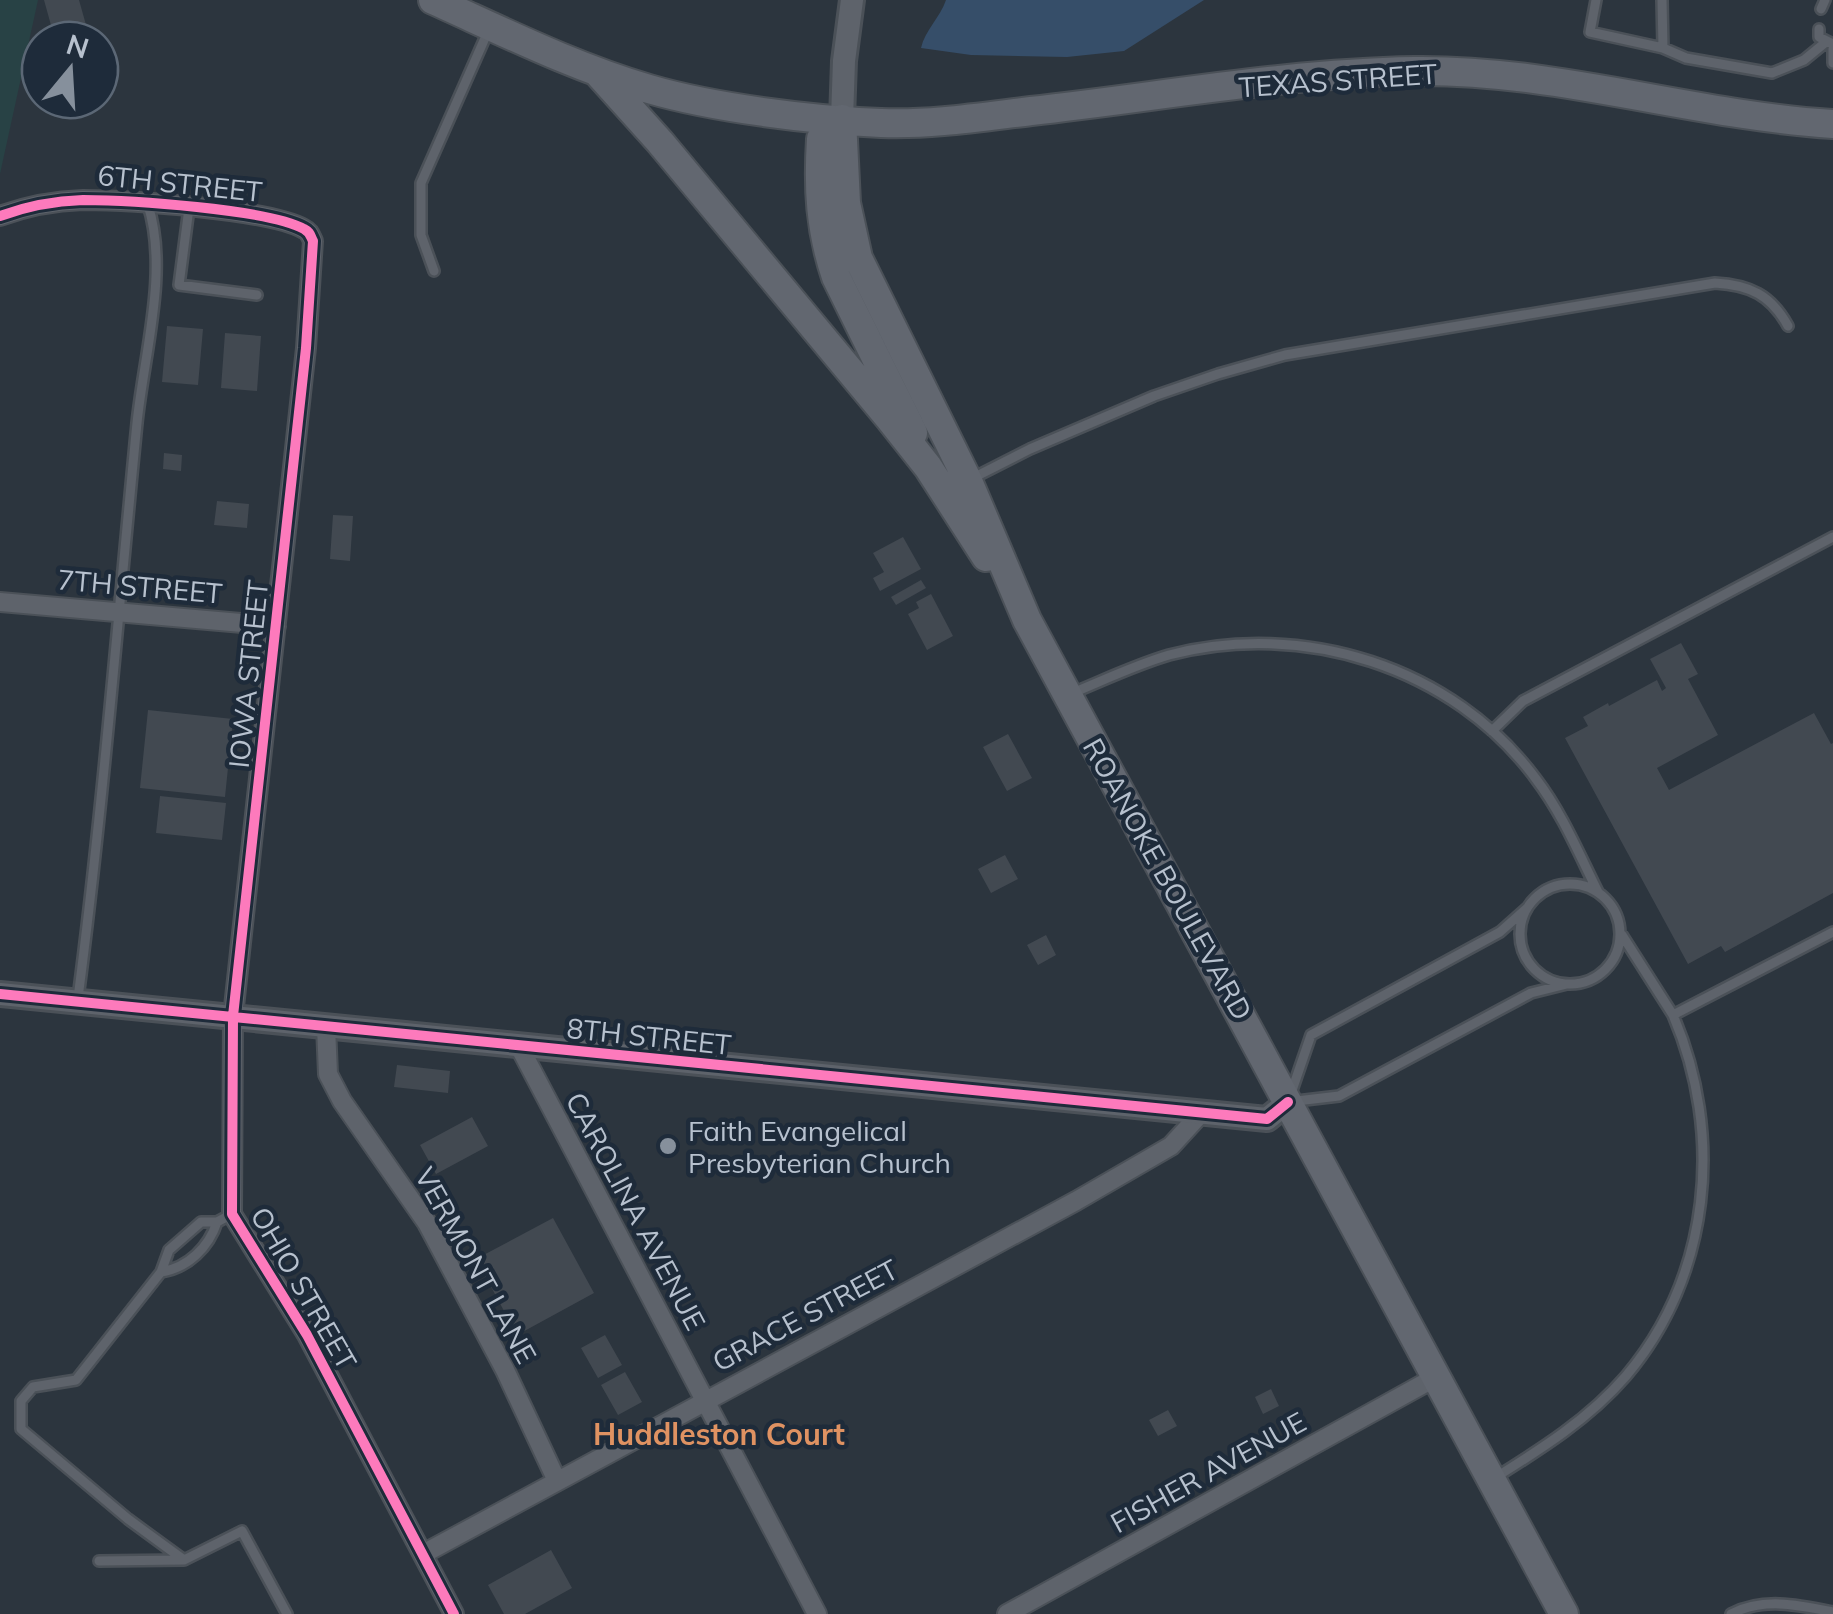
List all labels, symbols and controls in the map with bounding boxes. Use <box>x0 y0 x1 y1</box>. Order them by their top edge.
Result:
north arrow <box>20 20 120 120</box>
text: N <box>62 26 93 66</box>
street label: TEXAS STREET <box>1238 56 1438 104</box>
street label: 6TH STREET <box>96 157 264 209</box>
street label: 7TH STREET <box>56 561 224 611</box>
street label: IOWA STREET <box>221 578 275 770</box>
street label: ROANOKE BOULEVARD <box>1076 732 1260 1026</box>
street label: 8TH STREET <box>565 1010 733 1062</box>
street label: CAROLINA AVENUE <box>559 1086 713 1336</box>
place label: Faith Evangelical Presbyterian Church <box>688 1113 951 1180</box>
marker: Faith Evangelical Presbyterian Church <box>657 1135 679 1157</box>
street label: VERMONT LANE <box>408 1161 544 1369</box>
street label: OHIO STREET <box>243 1200 365 1376</box>
street label: GRACE STREET <box>706 1251 904 1379</box>
street label: FISHER AVENUE <box>1104 1404 1312 1540</box>
district label: Huddleston Court <box>593 1415 845 1453</box>

